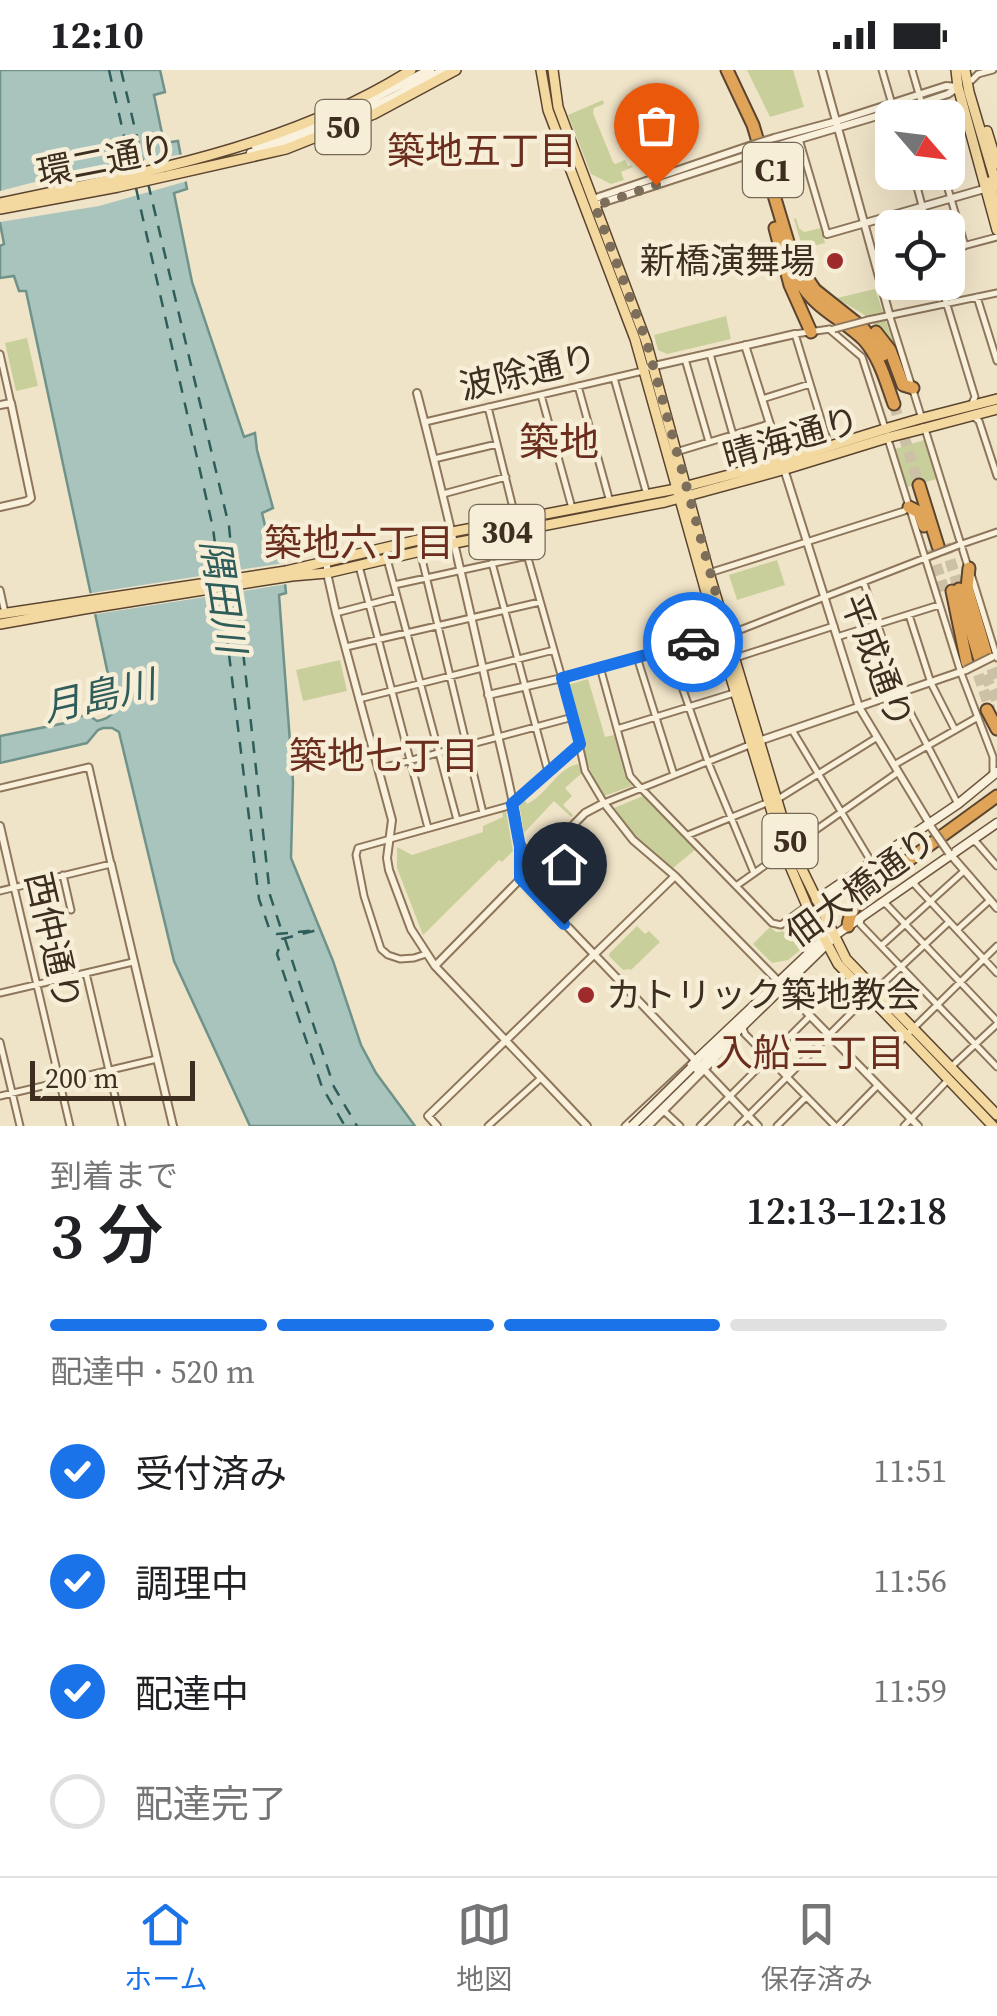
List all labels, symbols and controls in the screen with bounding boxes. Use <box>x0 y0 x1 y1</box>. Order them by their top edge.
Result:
text: 12:10 <box>50 9 144 61</box>
pin <box>614 83 699 186</box>
icon: bag <box>629 98 684 153</box>
road number: 50 <box>316 100 370 154</box>
north arrow <box>875 100 965 190</box>
map controls <box>875 100 965 300</box>
street label: 環二通り <box>33 123 179 197</box>
district label: 築地五丁目 <box>387 125 577 177</box>
road number: C1 <box>743 143 803 197</box>
button: locate <box>875 210 965 300</box>
place label: 新橋演舞場 <box>640 237 815 285</box>
marker: 新橋演舞場 <box>824 250 846 272</box>
street label: 波除通り <box>454 333 602 411</box>
street label: 晴海通り <box>717 396 865 480</box>
district label: 築地 <box>519 415 599 469</box>
road number: 304 <box>470 505 544 559</box>
district label: 築地六丁目 <box>264 517 454 569</box>
water label: 隅田川 <box>188 536 258 660</box>
street label: 平成通り <box>830 587 924 735</box>
courier <box>643 592 743 692</box>
icon: car <box>666 615 721 670</box>
water label: 月島川 <box>38 657 164 734</box>
district label: 築地七丁目 <box>289 730 479 782</box>
road number: 50 <box>762 814 818 868</box>
street label: 佃大橋通り <box>776 816 946 958</box>
pin <box>522 822 607 925</box>
icon: home <box>537 837 592 892</box>
street label: 西仲通り <box>14 867 92 1015</box>
place label: カトリック築地教会 <box>606 971 921 1019</box>
marker: カトリック築地教会 <box>575 984 597 1006</box>
district label: 入船三丁目 <box>715 1027 905 1079</box>
scale bar <box>30 1056 195 1100</box>
text: 200 m <box>45 1059 119 1097</box>
text: 到着まで <box>50 1154 178 1198</box>
text: 12:13–12:18 <box>746 1185 947 1237</box>
text: 3 分 <box>50 1191 163 1280</box>
text: 配達中 · 520 m <box>50 1350 255 1394</box>
icon: check <box>50 1444 105 1499</box>
text: 受付済み <box>135 1448 287 1500</box>
text: 11:51 <box>873 1449 947 1493</box>
icon: check <box>50 1554 105 1609</box>
text: 調理中 <box>135 1558 249 1610</box>
text: 11:56 <box>873 1559 947 1603</box>
icon: check <box>50 1664 105 1719</box>
text: 配達中 <box>135 1668 249 1720</box>
text: 11:59 <box>873 1669 947 1713</box>
text: 配達完了 <box>135 1778 287 1830</box>
tab: ホーム <box>124 1897 207 1998</box>
tab: 地図 <box>456 1897 512 1998</box>
tab: 保存済み <box>761 1897 873 1998</box>

